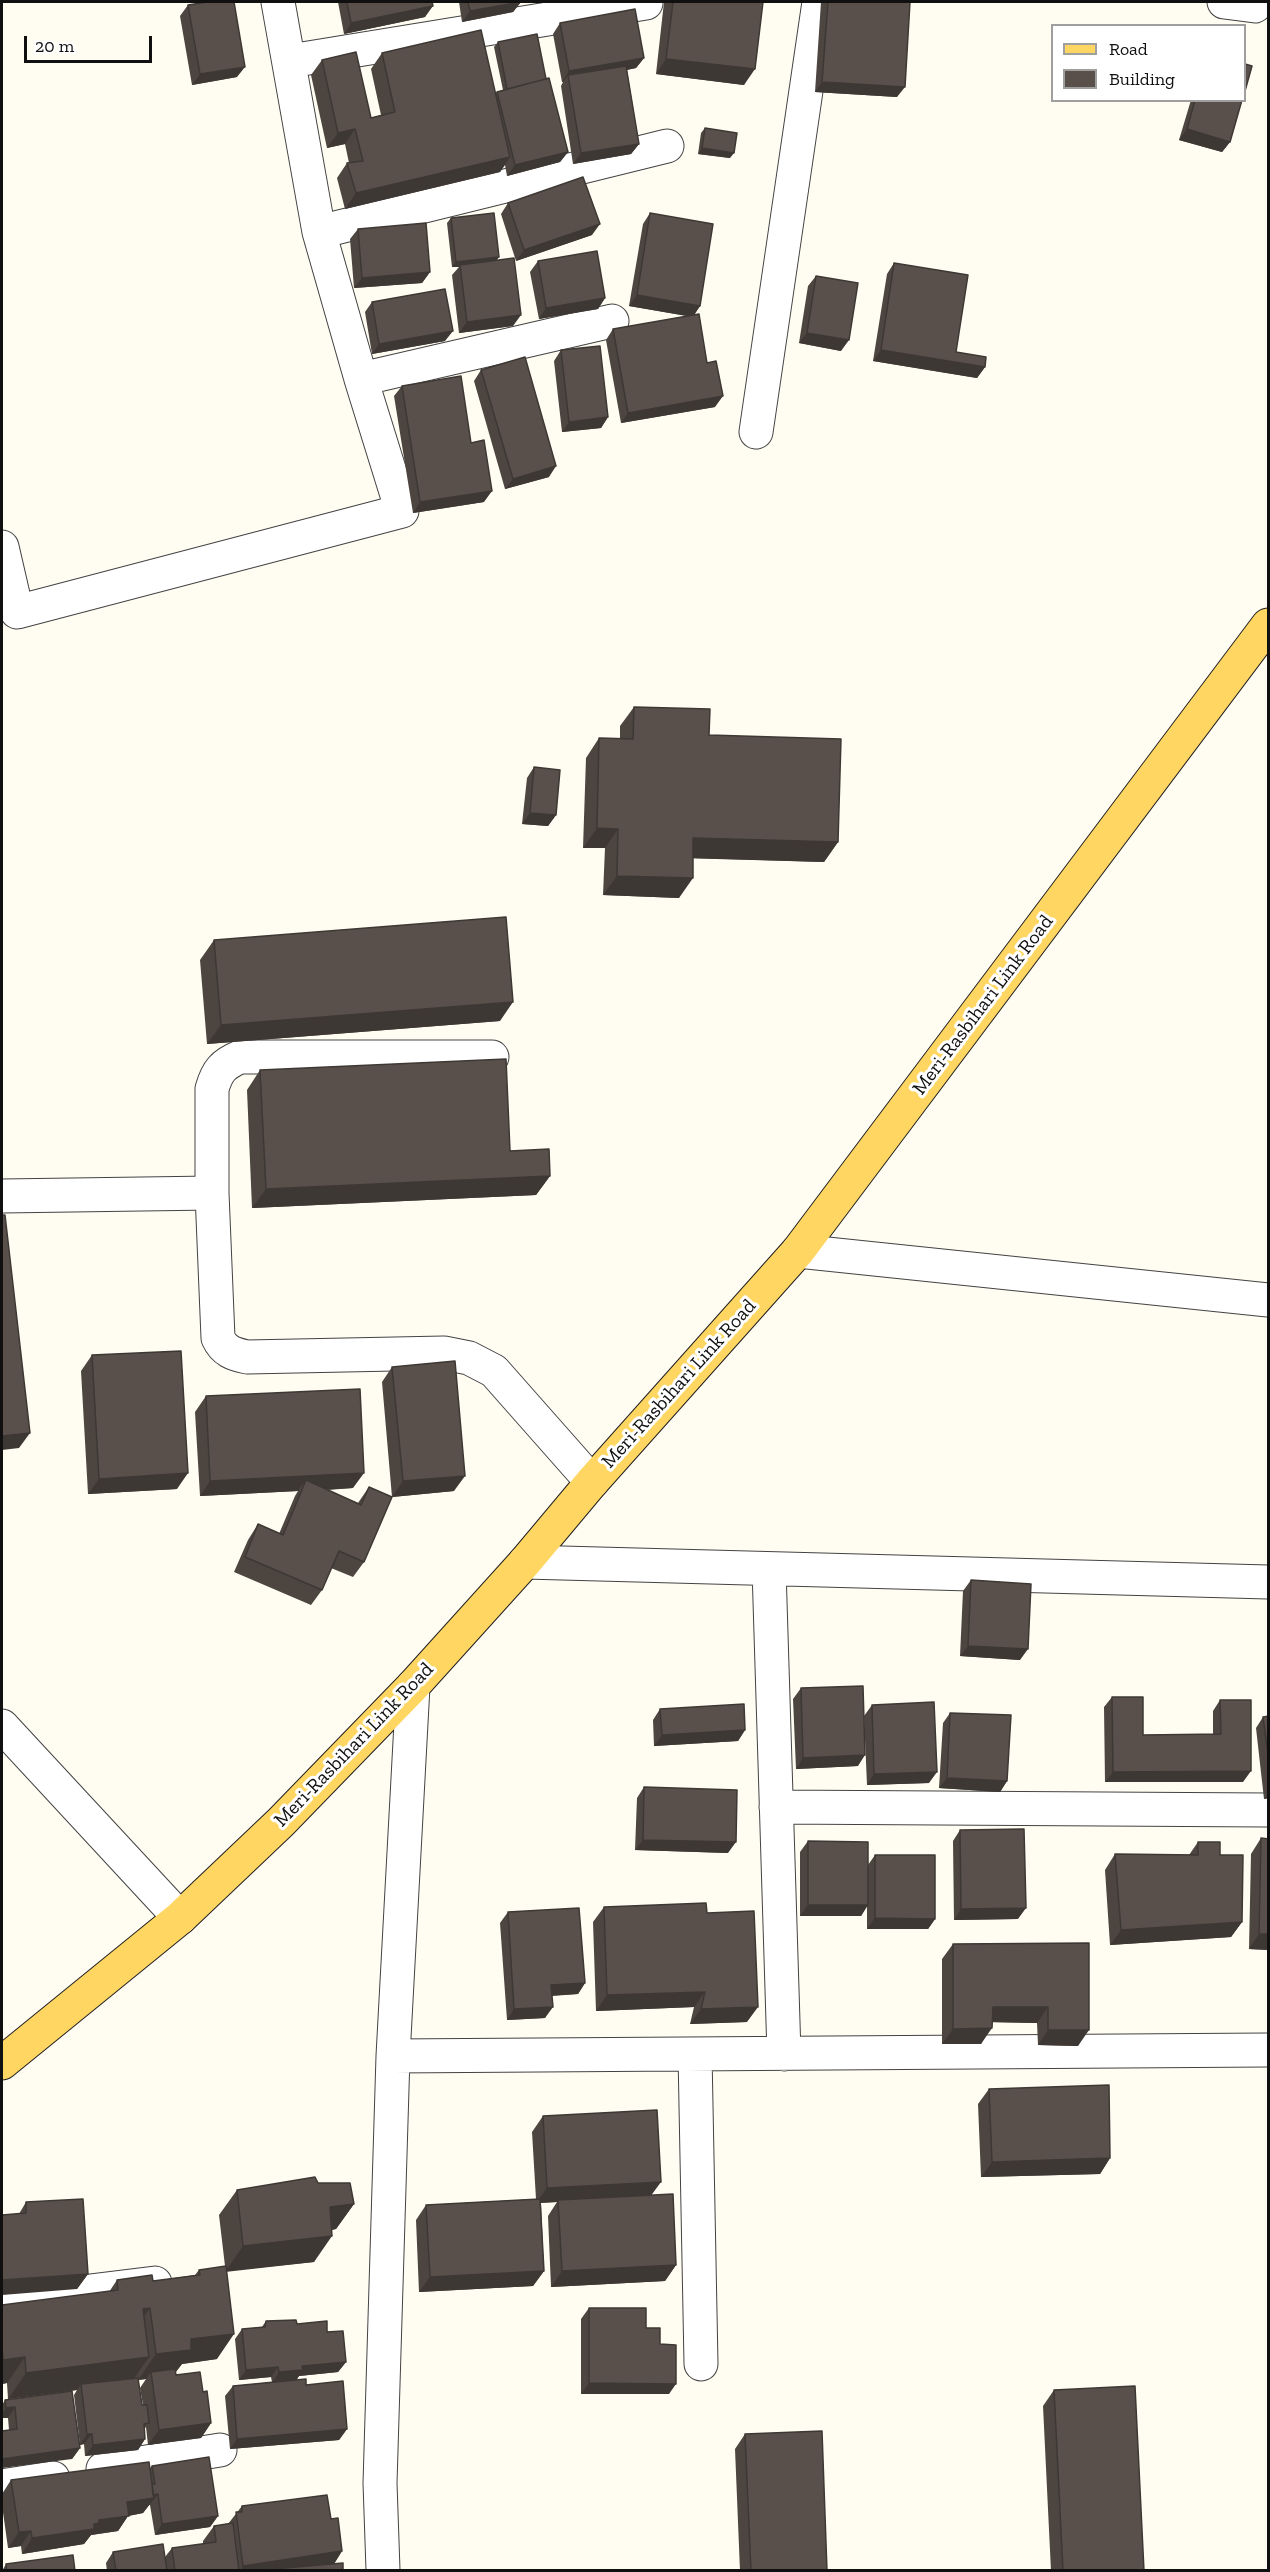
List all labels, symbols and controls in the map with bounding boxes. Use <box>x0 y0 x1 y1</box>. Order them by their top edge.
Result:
scale bar <box>27 24 154 62</box>
legend <box>1051 24 1246 102</box>
text: 20 m <box>35 35 74 57</box>
text: Road <box>1109 38 1148 60</box>
text: Building <box>1109 68 1175 90</box>
street label: Meri-Rasbihari Link Road <box>907 910 1059 1100</box>
street label: Meri-Rasbihari Link Road <box>597 1295 761 1473</box>
street label: Meri-Rasbihari Link Road <box>269 1658 439 1832</box>

